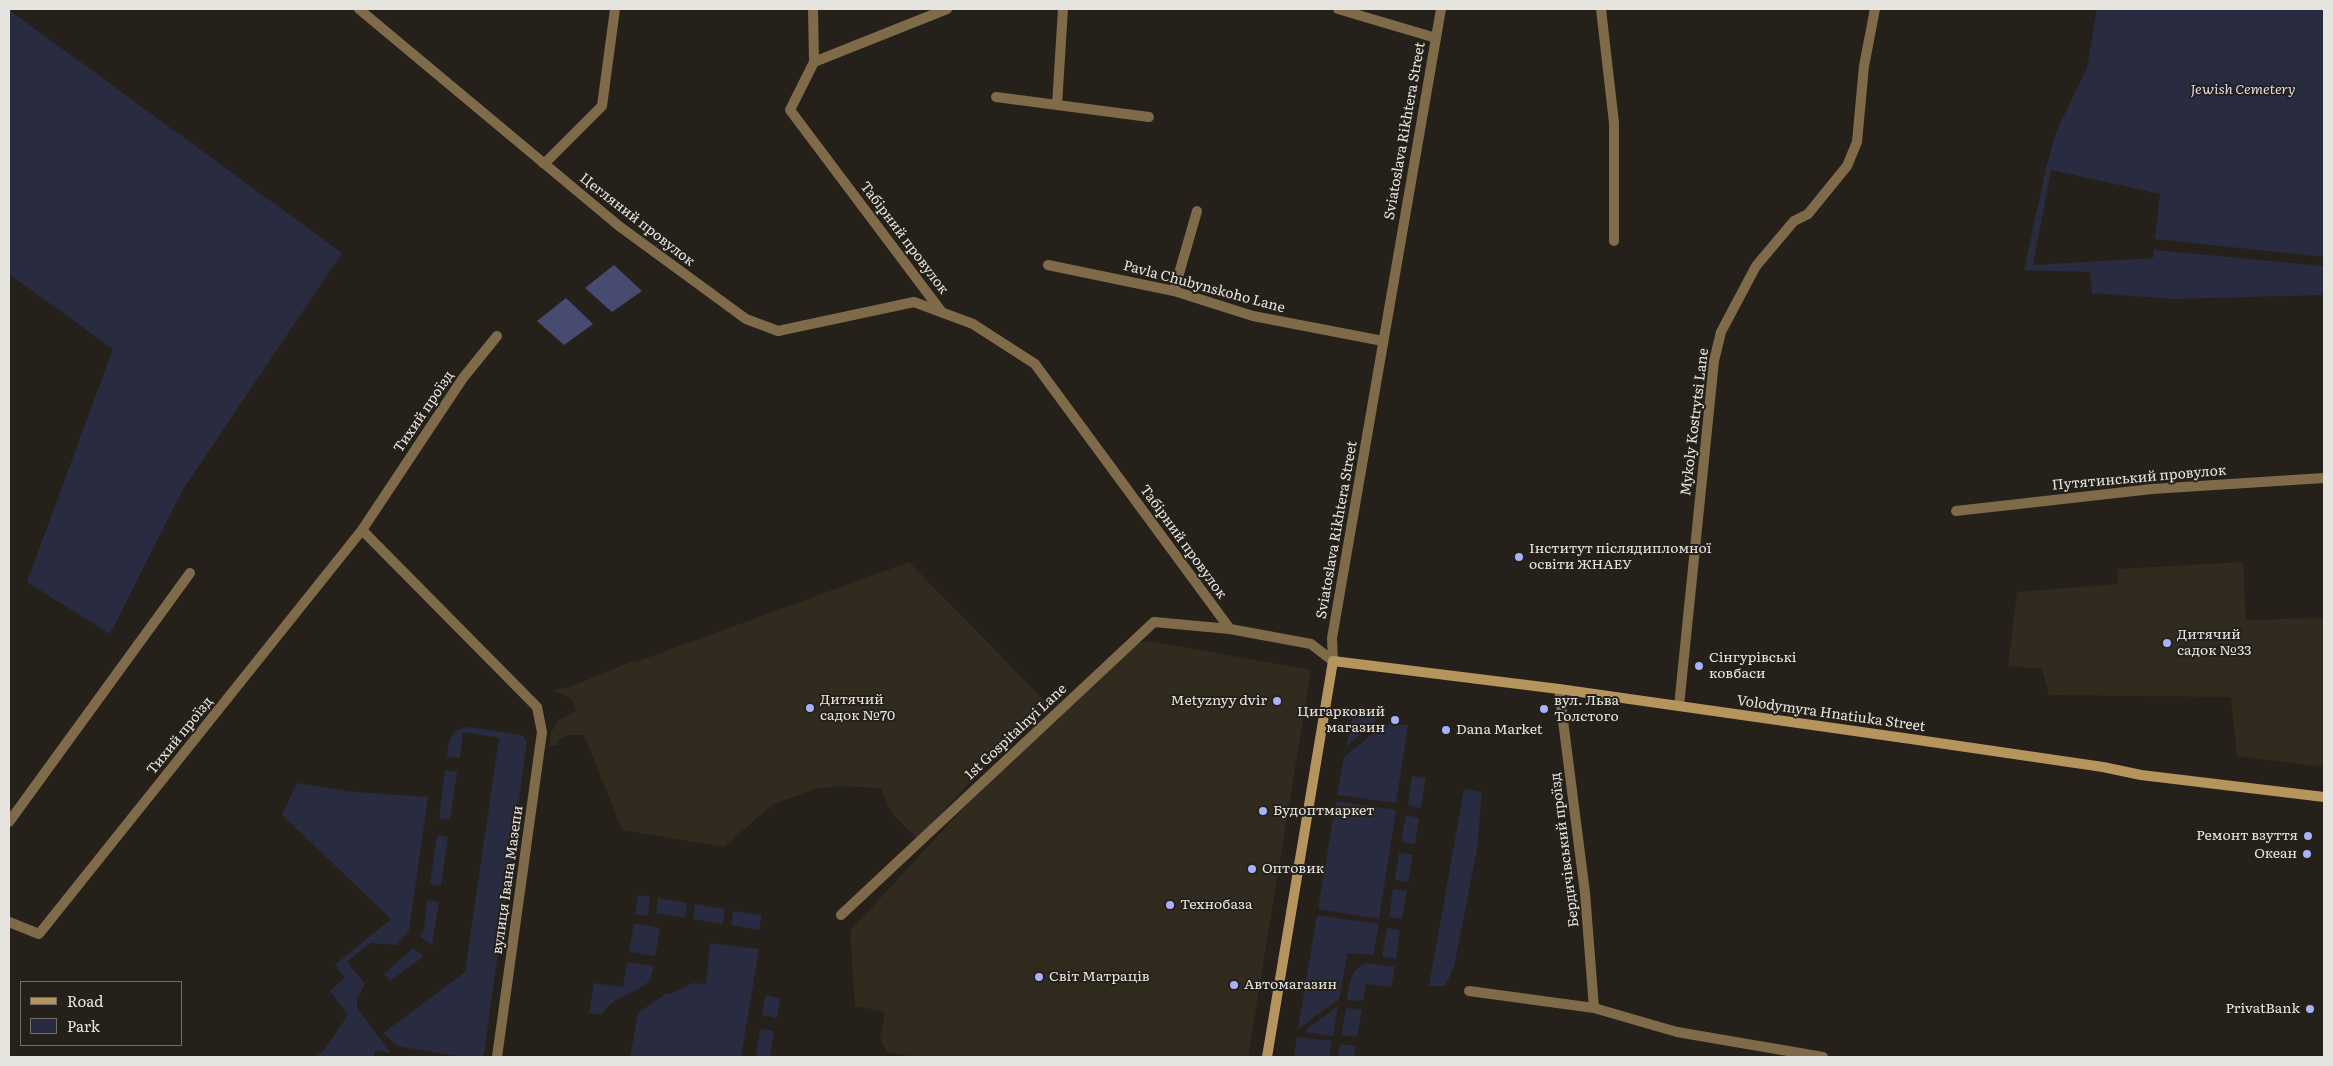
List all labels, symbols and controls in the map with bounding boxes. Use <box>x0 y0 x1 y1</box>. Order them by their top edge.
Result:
street label: Sviatoslava Rikhtera Street <box>1381 41 1429 221</box>
park label: Jewish Cemetery <box>2190 82 2296 98</box>
street label: Цегляний провулок <box>576 170 698 270</box>
street label: Табірний провулок <box>856 178 952 298</box>
street label: Pavla Chubynskoho Lane <box>1121 257 1287 317</box>
street label: Mykoly Kostrytsi Lane <box>1678 347 1712 497</box>
street label: Тихий проїзд <box>390 368 458 456</box>
street label: Sviatoslava Rikhtera Street <box>1313 440 1361 620</box>
street label: Путятинський провулок <box>2051 462 2227 494</box>
street label: Табірний провулок <box>1136 482 1230 602</box>
place label: Інститут післядипломної освіти ЖНАЕУ <box>1529 541 1711 574</box>
marker: Інститут післядипломної освіти ЖНАЕУ <box>1513 551 1525 563</box>
place label: Дитячий садок №33 <box>2177 627 2252 660</box>
marker: Дитячий садок №33 <box>2161 637 2173 649</box>
place label: Сінгурівські ковбаси <box>1709 650 1796 682</box>
marker: Сінгурівські ковбаси <box>1693 660 1705 672</box>
street label: 1st Gospitalnyi Lane <box>962 681 1070 783</box>
place label: Дитячий садок №70 <box>820 692 895 724</box>
street label: Volodymyra Hnatiuka Street <box>1736 692 1926 736</box>
place label: Metyznyy dvir <box>1171 693 1267 709</box>
place label: вул. Льва Толстого <box>1554 693 1619 726</box>
street label: Тихий проїзд <box>143 694 217 778</box>
marker: Metyznyy dvir <box>1271 695 1283 707</box>
marker: Дитячий садок №70 <box>804 702 816 714</box>
marker: вул. Льва Толстого <box>1538 703 1550 715</box>
place label: Цигарковий магазин <box>1297 704 1385 736</box>
marker: Цигарковий магазин <box>1389 714 1401 726</box>
place label: Dana Market <box>1456 722 1542 738</box>
marker: Dana Market <box>1440 724 1452 736</box>
street label: Бердичівський проїзд <box>1547 772 1583 928</box>
place label: Будоптмаркет <box>1273 803 1374 819</box>
street label: вулиця Івана Мазепи <box>489 805 527 955</box>
marker: Будоптмаркет <box>1257 805 1269 817</box>
place label: Ремонт взуття <box>2196 828 2298 844</box>
marker: Ремонт взуття <box>2302 830 2314 842</box>
place label: Океан <box>2254 846 2297 862</box>
marker: Океан <box>2301 848 2313 860</box>
place label: Оптовик <box>1262 861 1324 877</box>
marker: Оптовик <box>1246 863 1258 875</box>
place label: Технобаза <box>1180 897 1253 913</box>
marker: Технобаза <box>1164 899 1176 911</box>
place label: Світ Матраців <box>1049 969 1150 985</box>
marker: Світ Матраців <box>1033 971 1045 983</box>
place label: Автомагазин <box>1244 977 1337 993</box>
marker: Автомагазин <box>1228 979 1240 991</box>
legend <box>20 981 182 1046</box>
text: Road <box>67 989 103 1012</box>
place label: PrivatBank <box>2225 1001 2300 1017</box>
marker: PrivatBank <box>2304 1003 2316 1015</box>
text: Park <box>67 1014 100 1037</box>

